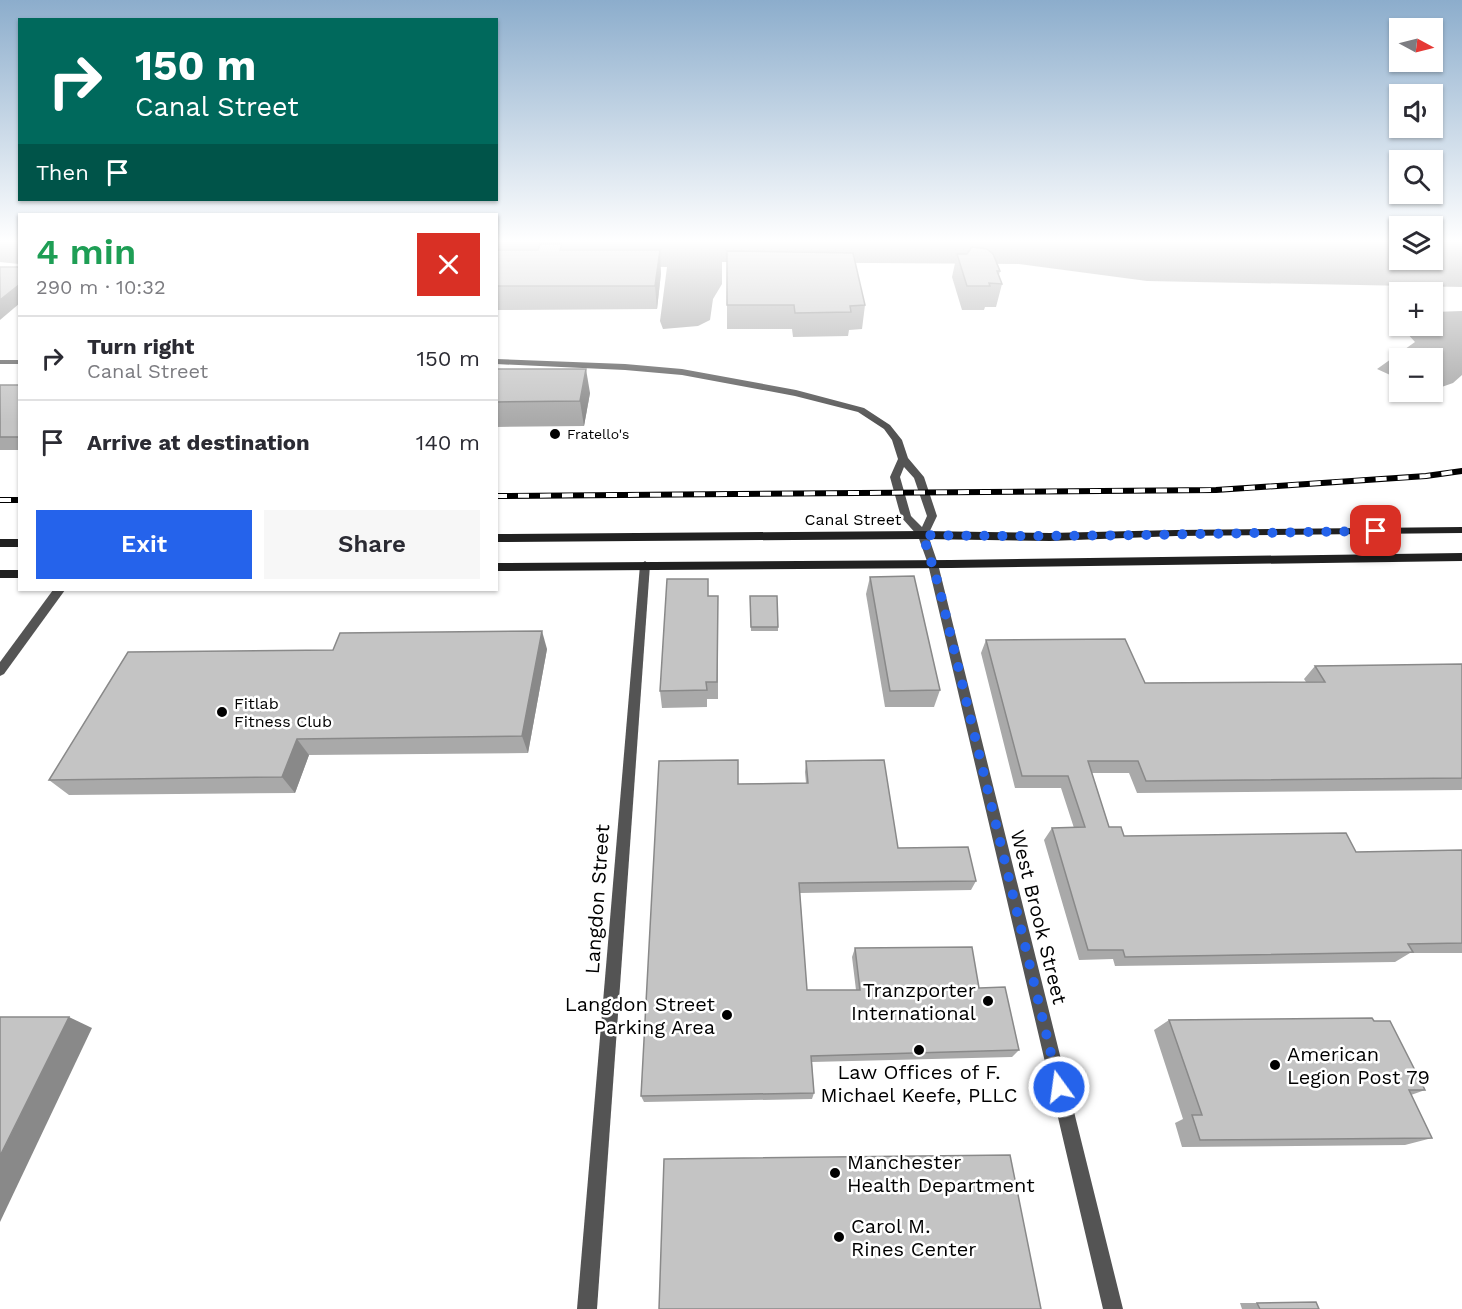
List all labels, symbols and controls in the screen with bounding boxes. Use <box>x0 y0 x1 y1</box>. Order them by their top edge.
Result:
north arrow <box>1389 18 1443 72</box>
map controls <box>1389 18 1443 402</box>
text: 150 m <box>135 41 256 90</box>
icon: right <box>36 42 114 120</box>
button: sound <box>1389 84 1443 138</box>
text: Canal Street <box>135 91 299 123</box>
button: search <box>1389 150 1443 204</box>
icon: arrive <box>101 156 134 189</box>
text: Then <box>36 160 89 185</box>
button: layers <box>1389 216 1443 270</box>
text: 4 min <box>36 231 136 273</box>
button: close <box>417 233 480 296</box>
text: 290 m · 10:32 <box>36 275 166 299</box>
button: + <box>1389 282 1443 336</box>
text: Turn right <box>87 334 194 359</box>
icon: right <box>36 342 69 375</box>
text: 150 m <box>416 346 480 371</box>
button: − <box>1389 348 1443 402</box>
text: Canal Street <box>87 359 208 383</box>
icon: arrive <box>36 426 69 459</box>
place label: Fratello's <box>567 426 629 442</box>
marker: Fratello's <box>548 427 562 441</box>
text: Arrive at destination <box>87 430 310 455</box>
text: 140 m <box>416 430 480 455</box>
pin <box>1350 505 1401 556</box>
button: Exit <box>36 510 252 579</box>
button: Share <box>264 510 480 579</box>
street label: Canal Street <box>805 510 902 529</box>
icon: arrive <box>1359 514 1392 547</box>
place label: Fitlab Fitness Club <box>234 694 332 731</box>
marker: Fitlab Fitness Club <box>215 705 229 719</box>
street label: Langdon Street <box>580 823 614 975</box>
street label: West Brook Street <box>1006 827 1072 1007</box>
place label: Tranzporter International <box>851 978 976 1025</box>
place label: Langdon Street Parking Area <box>565 992 716 1039</box>
marker: Tranzporter International <box>981 994 995 1008</box>
marker: Langdon Street Parking Area <box>720 1008 734 1022</box>
place label: American Legion Post 79 <box>1287 1042 1430 1089</box>
marker: Law Offices of F. Michael Keefe, PLLC <box>912 1043 926 1057</box>
position arrow <box>1027 1055 1091 1119</box>
marker: American Legion Post 79 <box>1268 1058 1282 1072</box>
place label: Law Offices of F. Michael Keefe, PLLC <box>821 1060 1017 1107</box>
place label: Manchester Health Department <box>847 1150 1035 1197</box>
marker: Manchester Health Department <box>828 1166 842 1180</box>
place label: Carol M. Rines Center <box>851 1214 976 1261</box>
marker: Carol M. Rines Center <box>832 1230 846 1244</box>

